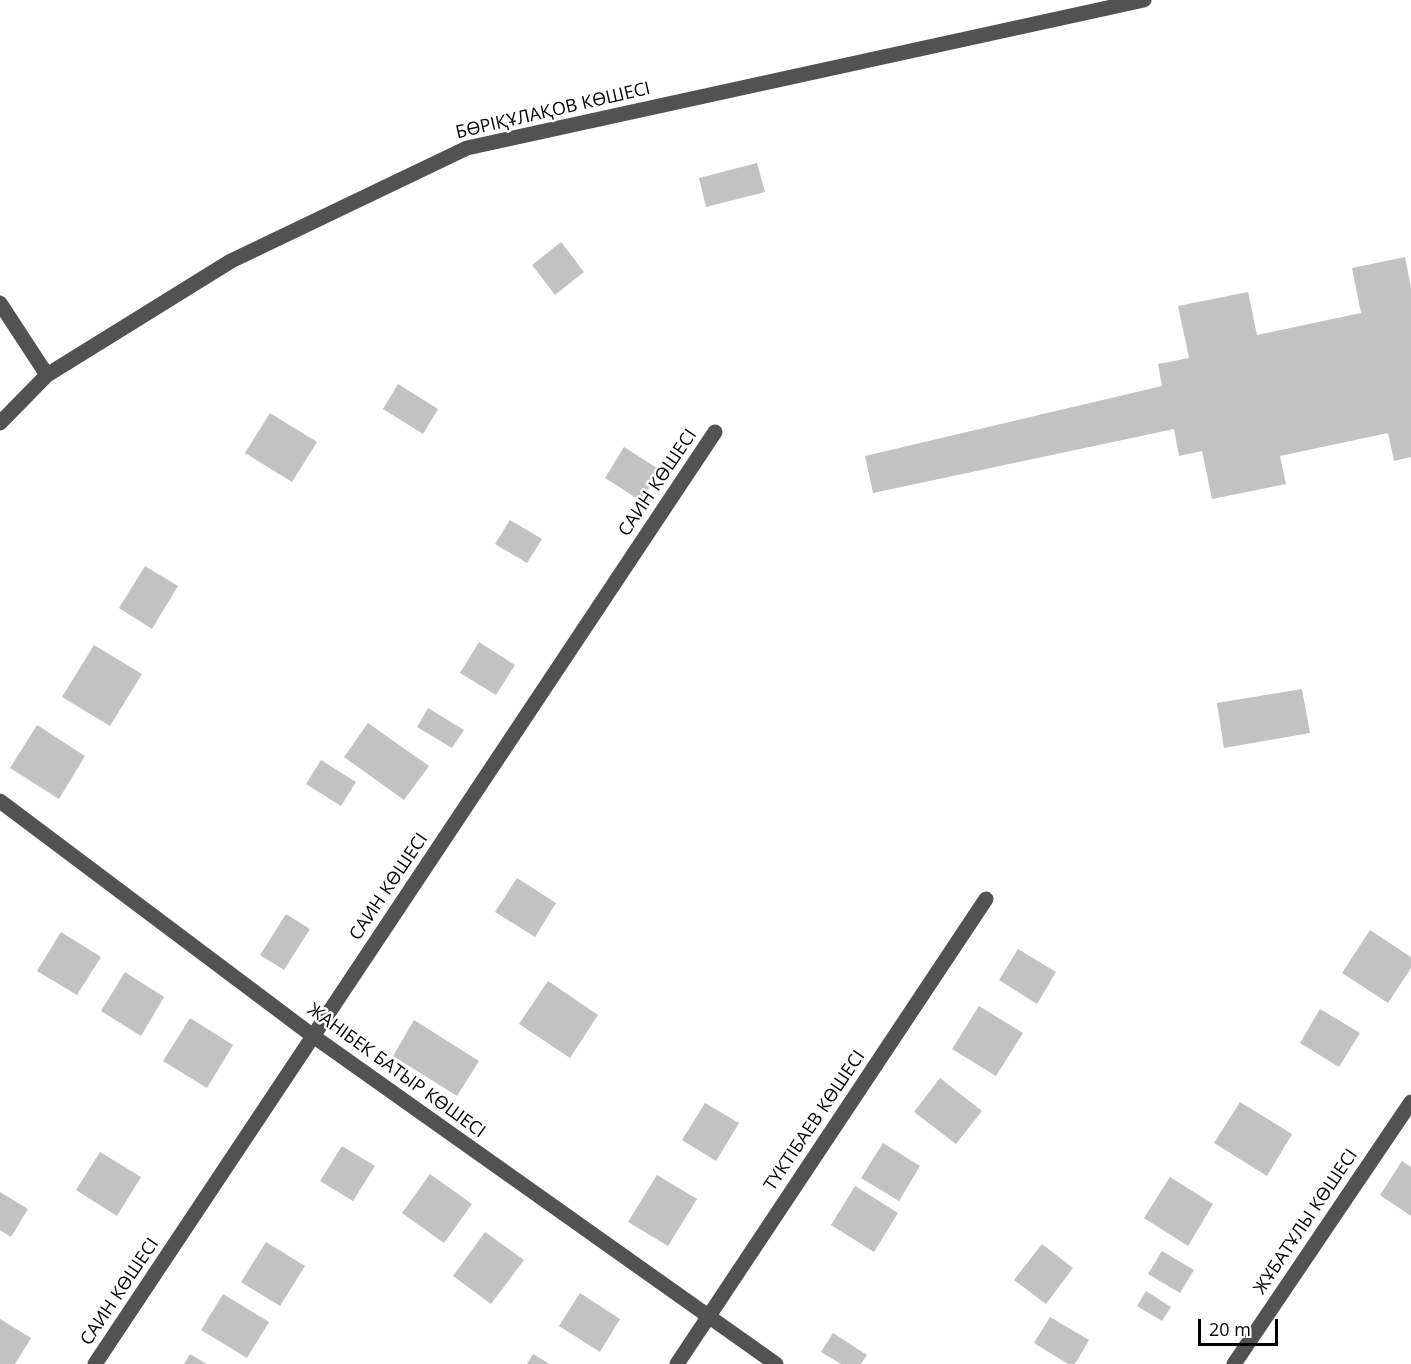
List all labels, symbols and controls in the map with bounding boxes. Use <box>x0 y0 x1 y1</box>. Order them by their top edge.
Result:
street label: БӨРІҚҰЛАҚОВ КӨШЕСІ <box>454 78 652 144</box>
street label: САИН КӨШЕСІ <box>614 425 702 541</box>
street label: САИН КӨШЕСІ <box>345 829 433 945</box>
street label: ЖАНІБЕК БАТЫР КӨШЕСІ <box>303 999 489 1143</box>
street label: ТҮКТІБАЕВ КӨШЕСІ <box>760 1047 870 1195</box>
street label: ЖҰБАТҰЛЫ КӨШЕСІ <box>1249 1145 1363 1299</box>
street label: САИН КӨШЕСІ <box>76 1234 164 1350</box>
scale bar <box>1201 1307 1280 1345</box>
text: 20 m <box>1209 1317 1251 1341</box>

